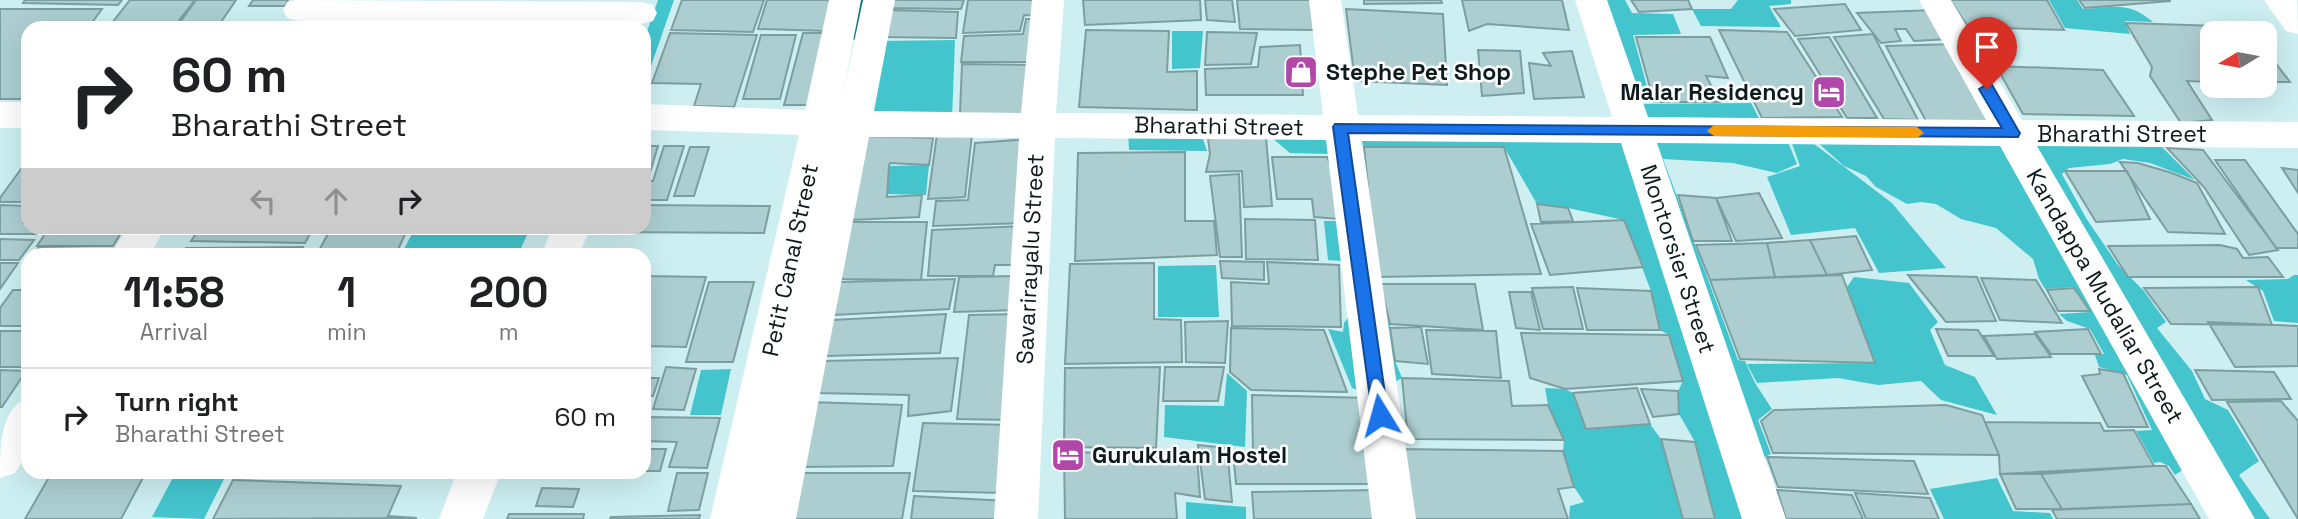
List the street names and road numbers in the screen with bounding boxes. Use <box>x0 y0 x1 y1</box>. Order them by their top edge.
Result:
street label: Bharathi Street <box>1134 110 1304 142</box>
street label: Bharathi Street <box>2037 119 2207 149</box>
street label: Savarirayalu Street <box>1010 153 1050 365</box>
street label: Petit Canal Street <box>755 161 825 359</box>
street label: Montorsier Street <box>1633 161 1723 357</box>
street label: Kandappa Mudaliar Street <box>2020 163 2190 429</box>

